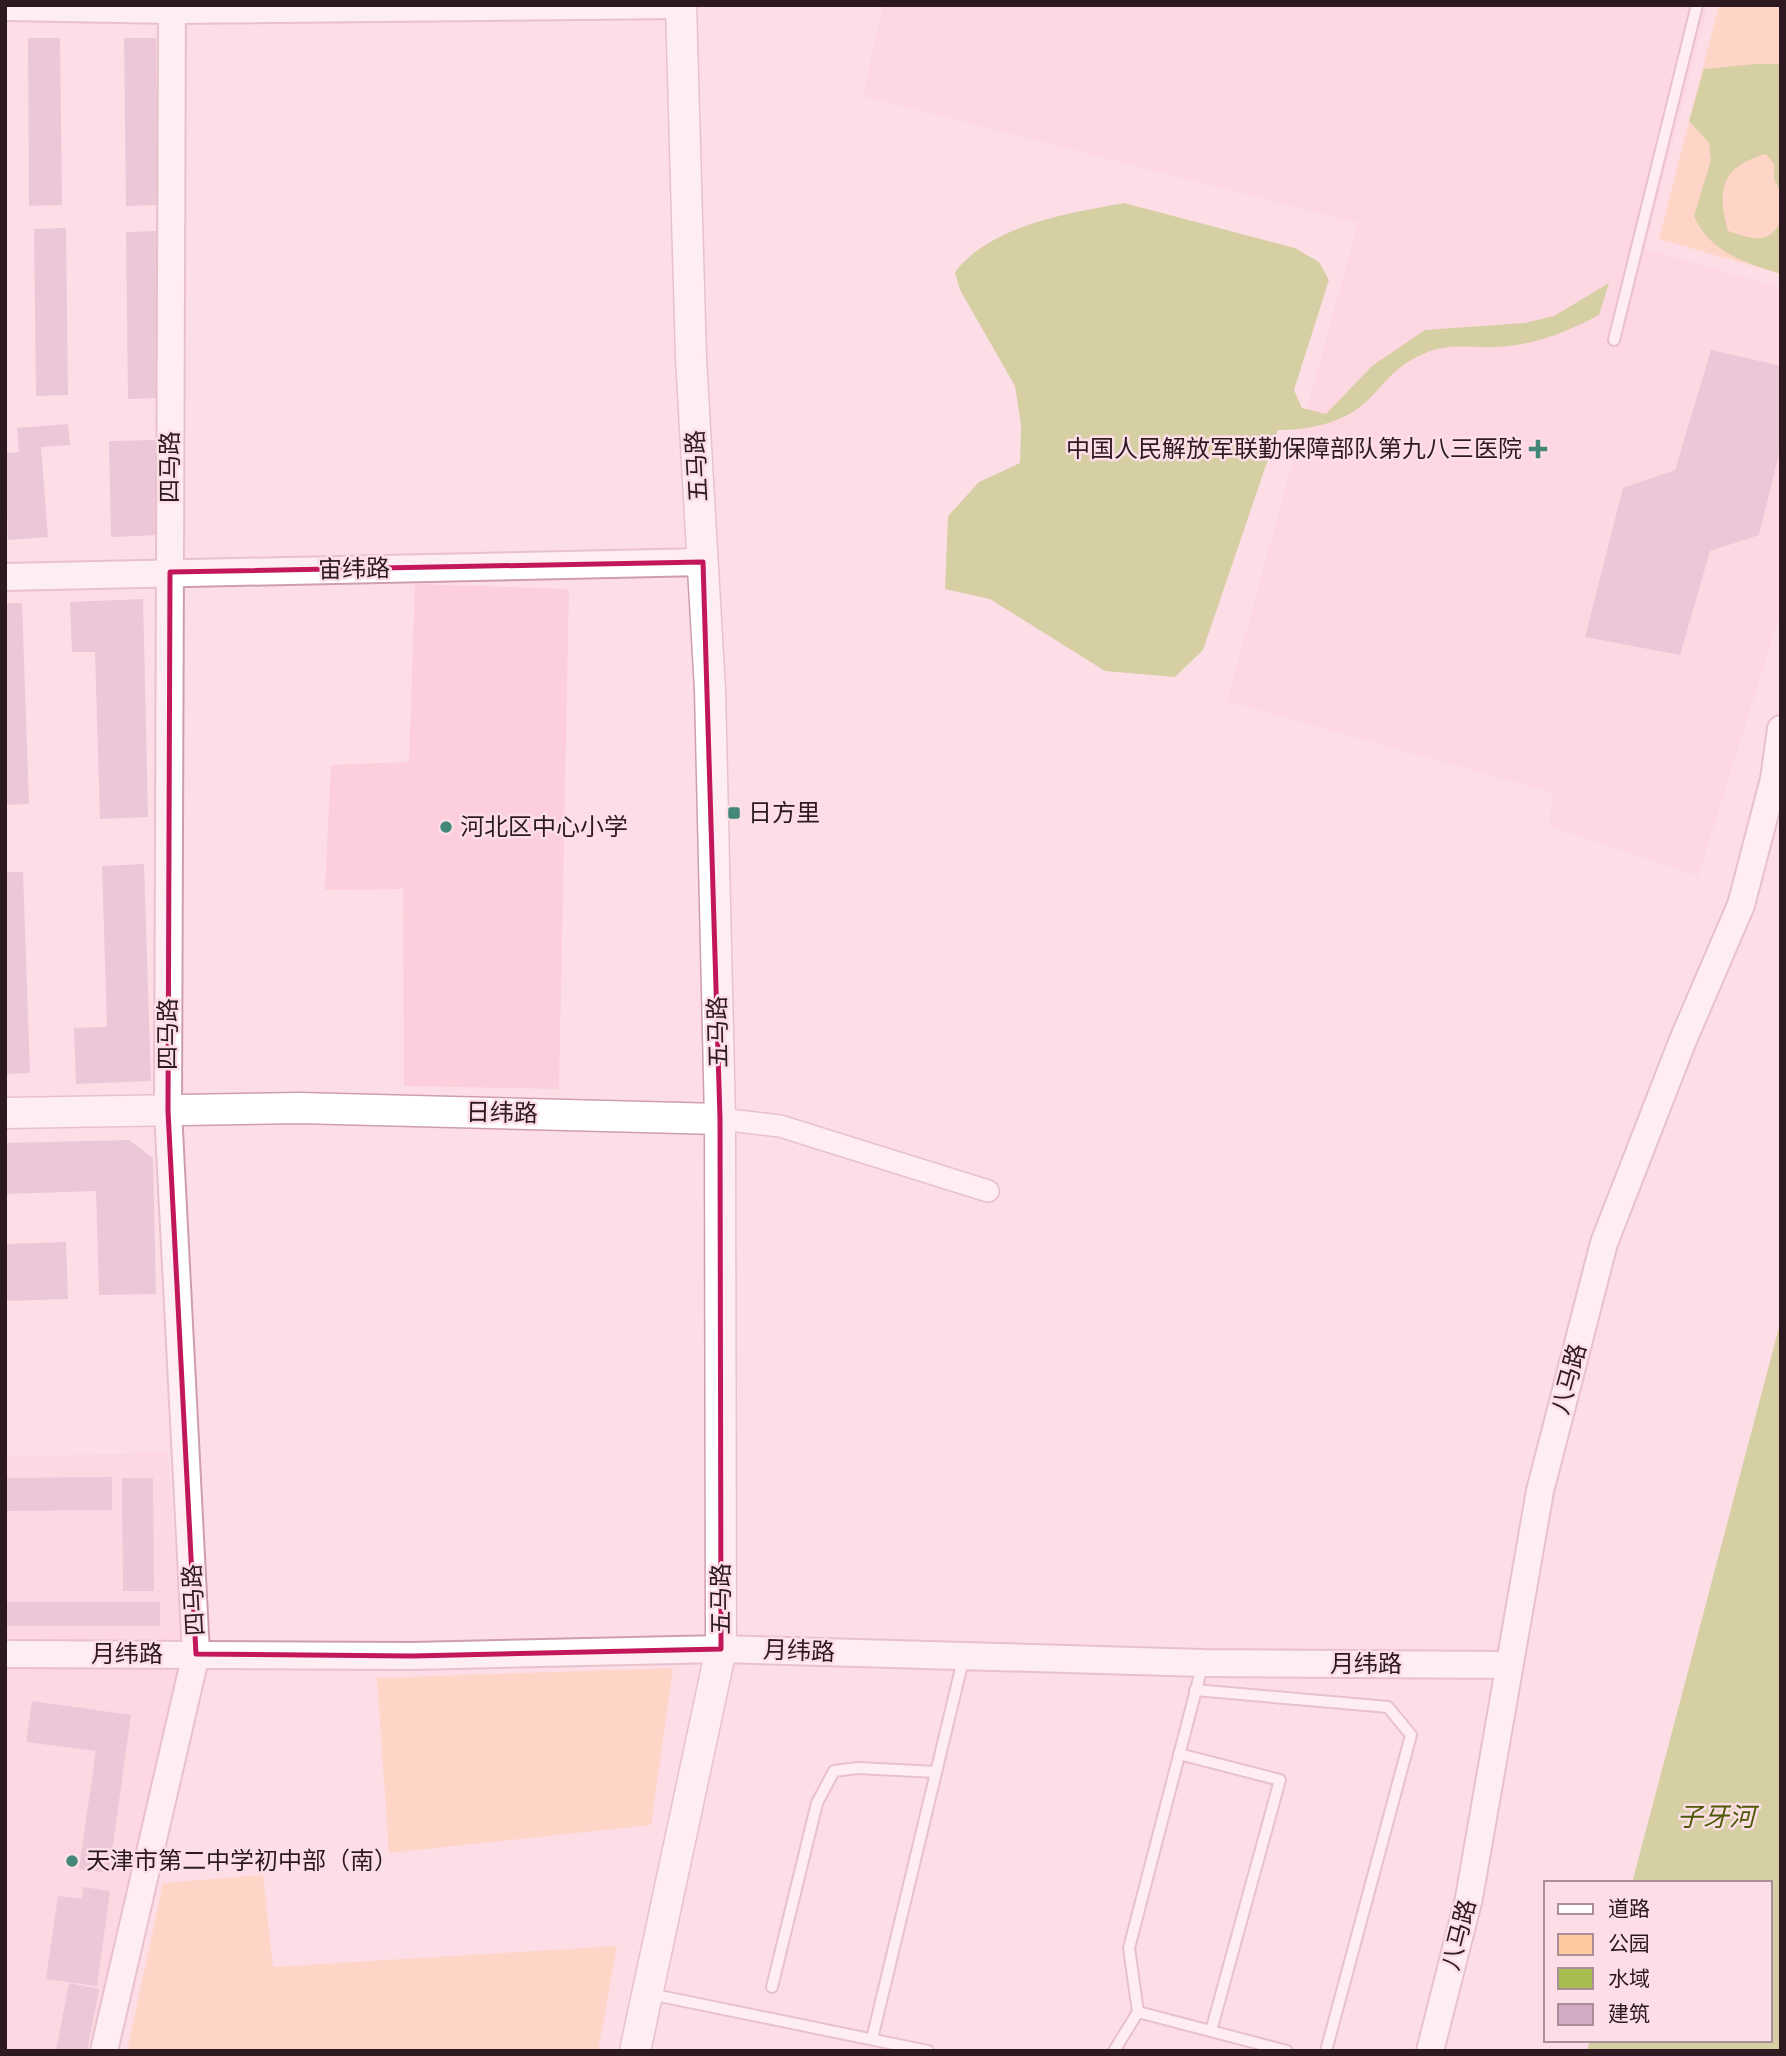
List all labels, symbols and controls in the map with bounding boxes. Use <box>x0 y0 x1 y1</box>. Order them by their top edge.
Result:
street label: 五马路 <box>676 429 716 503</box>
place label: 中国人民解放军联勤保障部队第九八三医院 <box>1066 430 1522 466</box>
street label: 四马路 <box>151 431 187 503</box>
marker: 中国人民解放军联勤保障部队第九八三医院 <box>1528 439 1548 459</box>
street label: 宙纬路 <box>318 549 390 587</box>
place label: 日方里 <box>748 794 820 830</box>
marker: 日方里 <box>726 805 742 821</box>
place label: 河北区中心小学 <box>460 808 628 844</box>
marker: 河北区中心小学 <box>438 819 454 835</box>
street label: 五马路 <box>698 996 736 1068</box>
street label: 四马路 <box>149 998 185 1070</box>
street label: 日纬路 <box>466 1093 538 1131</box>
street label: 八马路 <box>1541 1339 1595 1418</box>
street label: 四马路 <box>173 1563 213 1637</box>
street label: 五马路 <box>702 1563 738 1635</box>
street label: 月纬路 <box>762 1631 836 1669</box>
street label: 月纬路 <box>91 1635 163 1671</box>
street label: 月纬路 <box>1330 1645 1402 1681</box>
water label: 子牙河 <box>1677 1797 1760 1836</box>
place label: 天津市第二中学初中部（南） <box>86 1842 398 1878</box>
marker: 天津市第二中学初中部（南） <box>64 1853 80 1869</box>
legend <box>1544 1881 1772 2042</box>
text: 道路 <box>1608 1892 1650 1924</box>
street label: 八马路 <box>1432 1895 1484 1974</box>
text: 公园 <box>1608 1927 1650 1959</box>
text: 水域 <box>1608 1962 1650 1994</box>
text: 建筑 <box>1608 1997 1650 2029</box>

